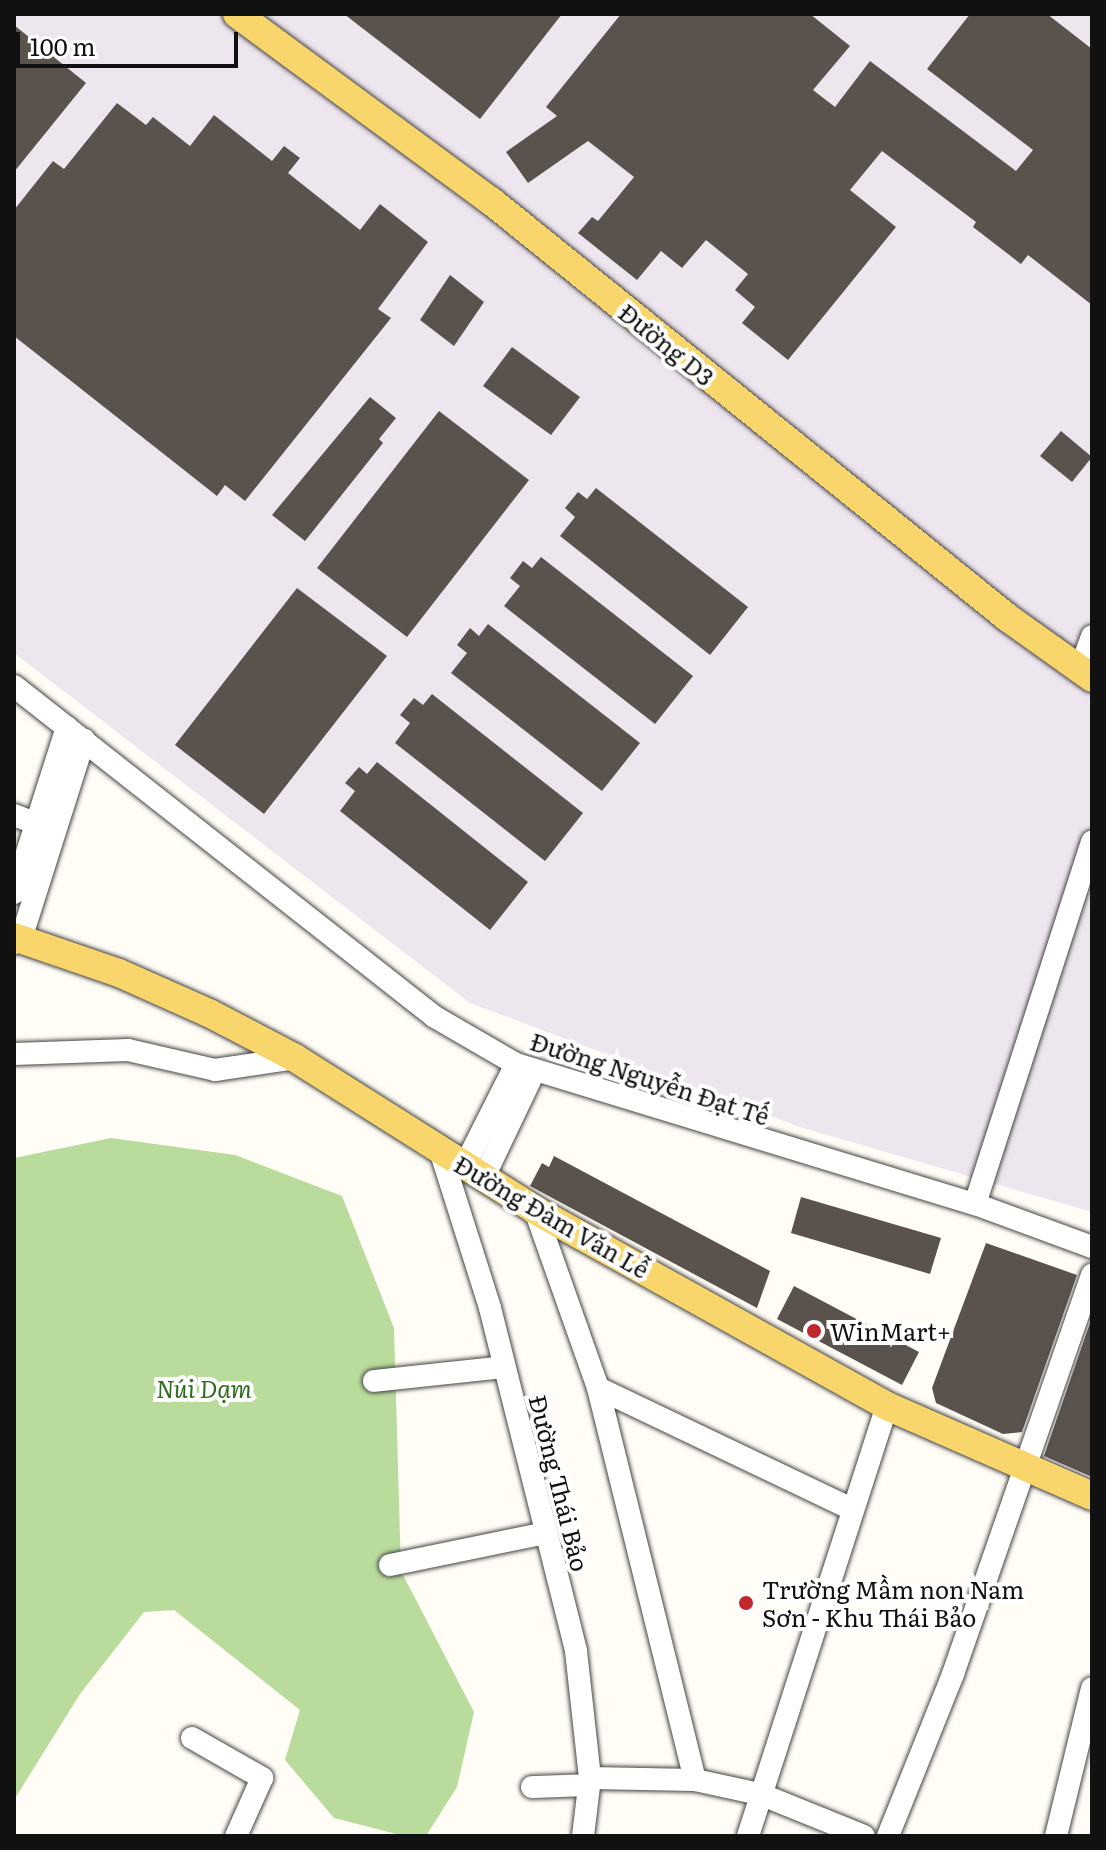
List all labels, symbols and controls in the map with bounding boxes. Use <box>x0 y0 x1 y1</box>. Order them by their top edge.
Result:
scale bar <box>20 16 242 66</box>
text: 100 m <box>30 28 96 63</box>
street label: Đường D3 <box>614 297 720 391</box>
street label: Đường Nguyễn Đạt Tế <box>527 1026 773 1130</box>
street label: Đường Đàm Văn Lễ <box>450 1149 654 1283</box>
place label: WinMart+ <box>830 1317 951 1345</box>
marker: WinMart+ <box>805 1322 823 1340</box>
park label: Núi Dạm <box>156 1374 252 1402</box>
street label: Đường Thái Bảo <box>524 1392 596 1574</box>
place label: Trường Mầm non Nam Sơn - Khu Thái Bảo <box>762 1575 1024 1631</box>
marker: Trường Mầm non Nam Sơn - Khu Thái Bảo <box>737 1594 755 1612</box>

